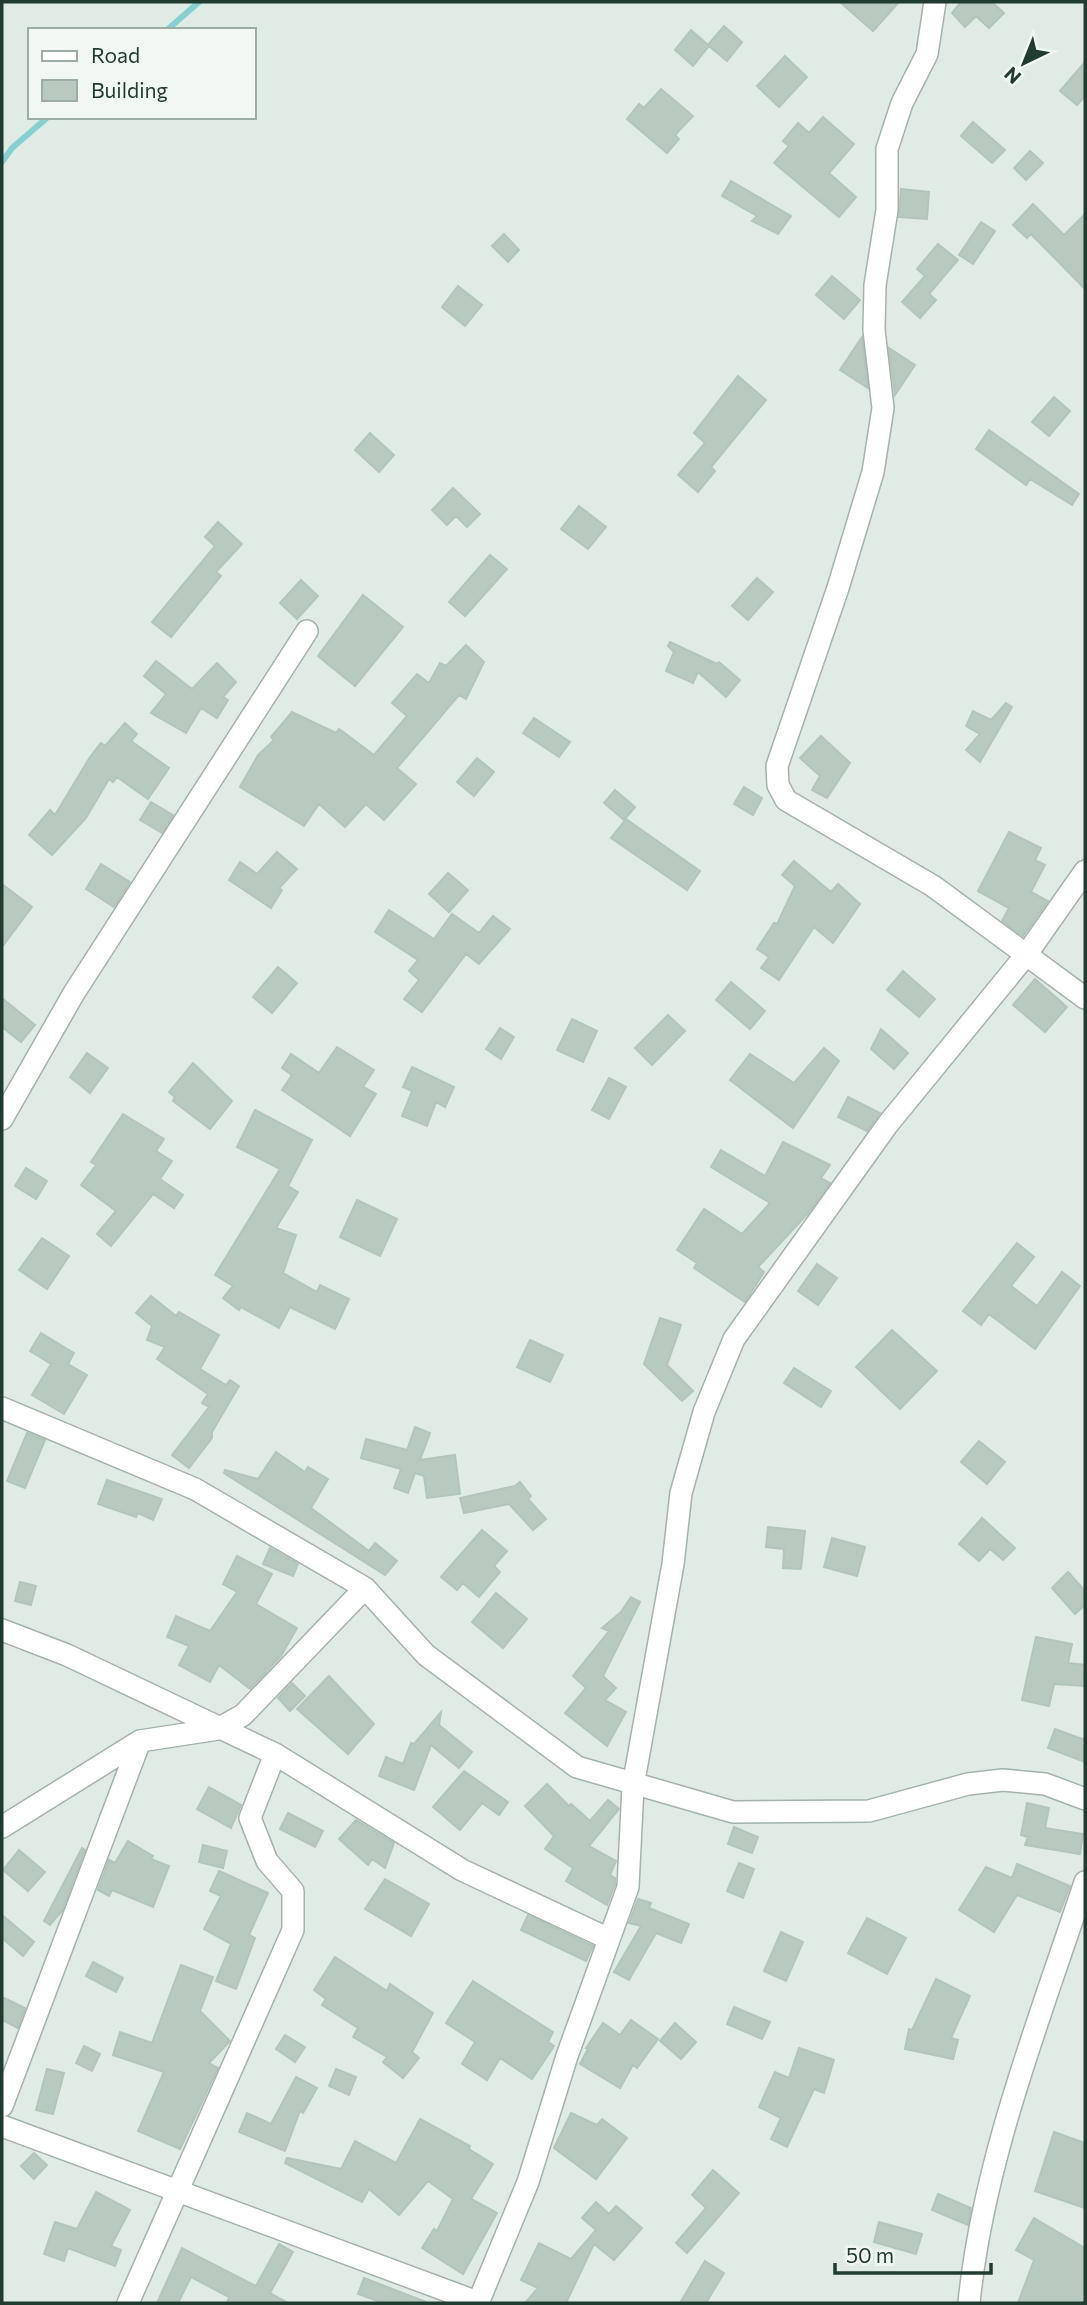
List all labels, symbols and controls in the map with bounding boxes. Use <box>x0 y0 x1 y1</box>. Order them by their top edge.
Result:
legend <box>28 28 256 119</box>
north arrow <box>989 28 1059 98</box>
text: Road <box>91 42 140 67</box>
text: N <box>999 63 1025 89</box>
text: Building <box>91 77 168 102</box>
scale bar <box>835 2232 991 2276</box>
text: 50 m <box>846 2242 894 2267</box>

